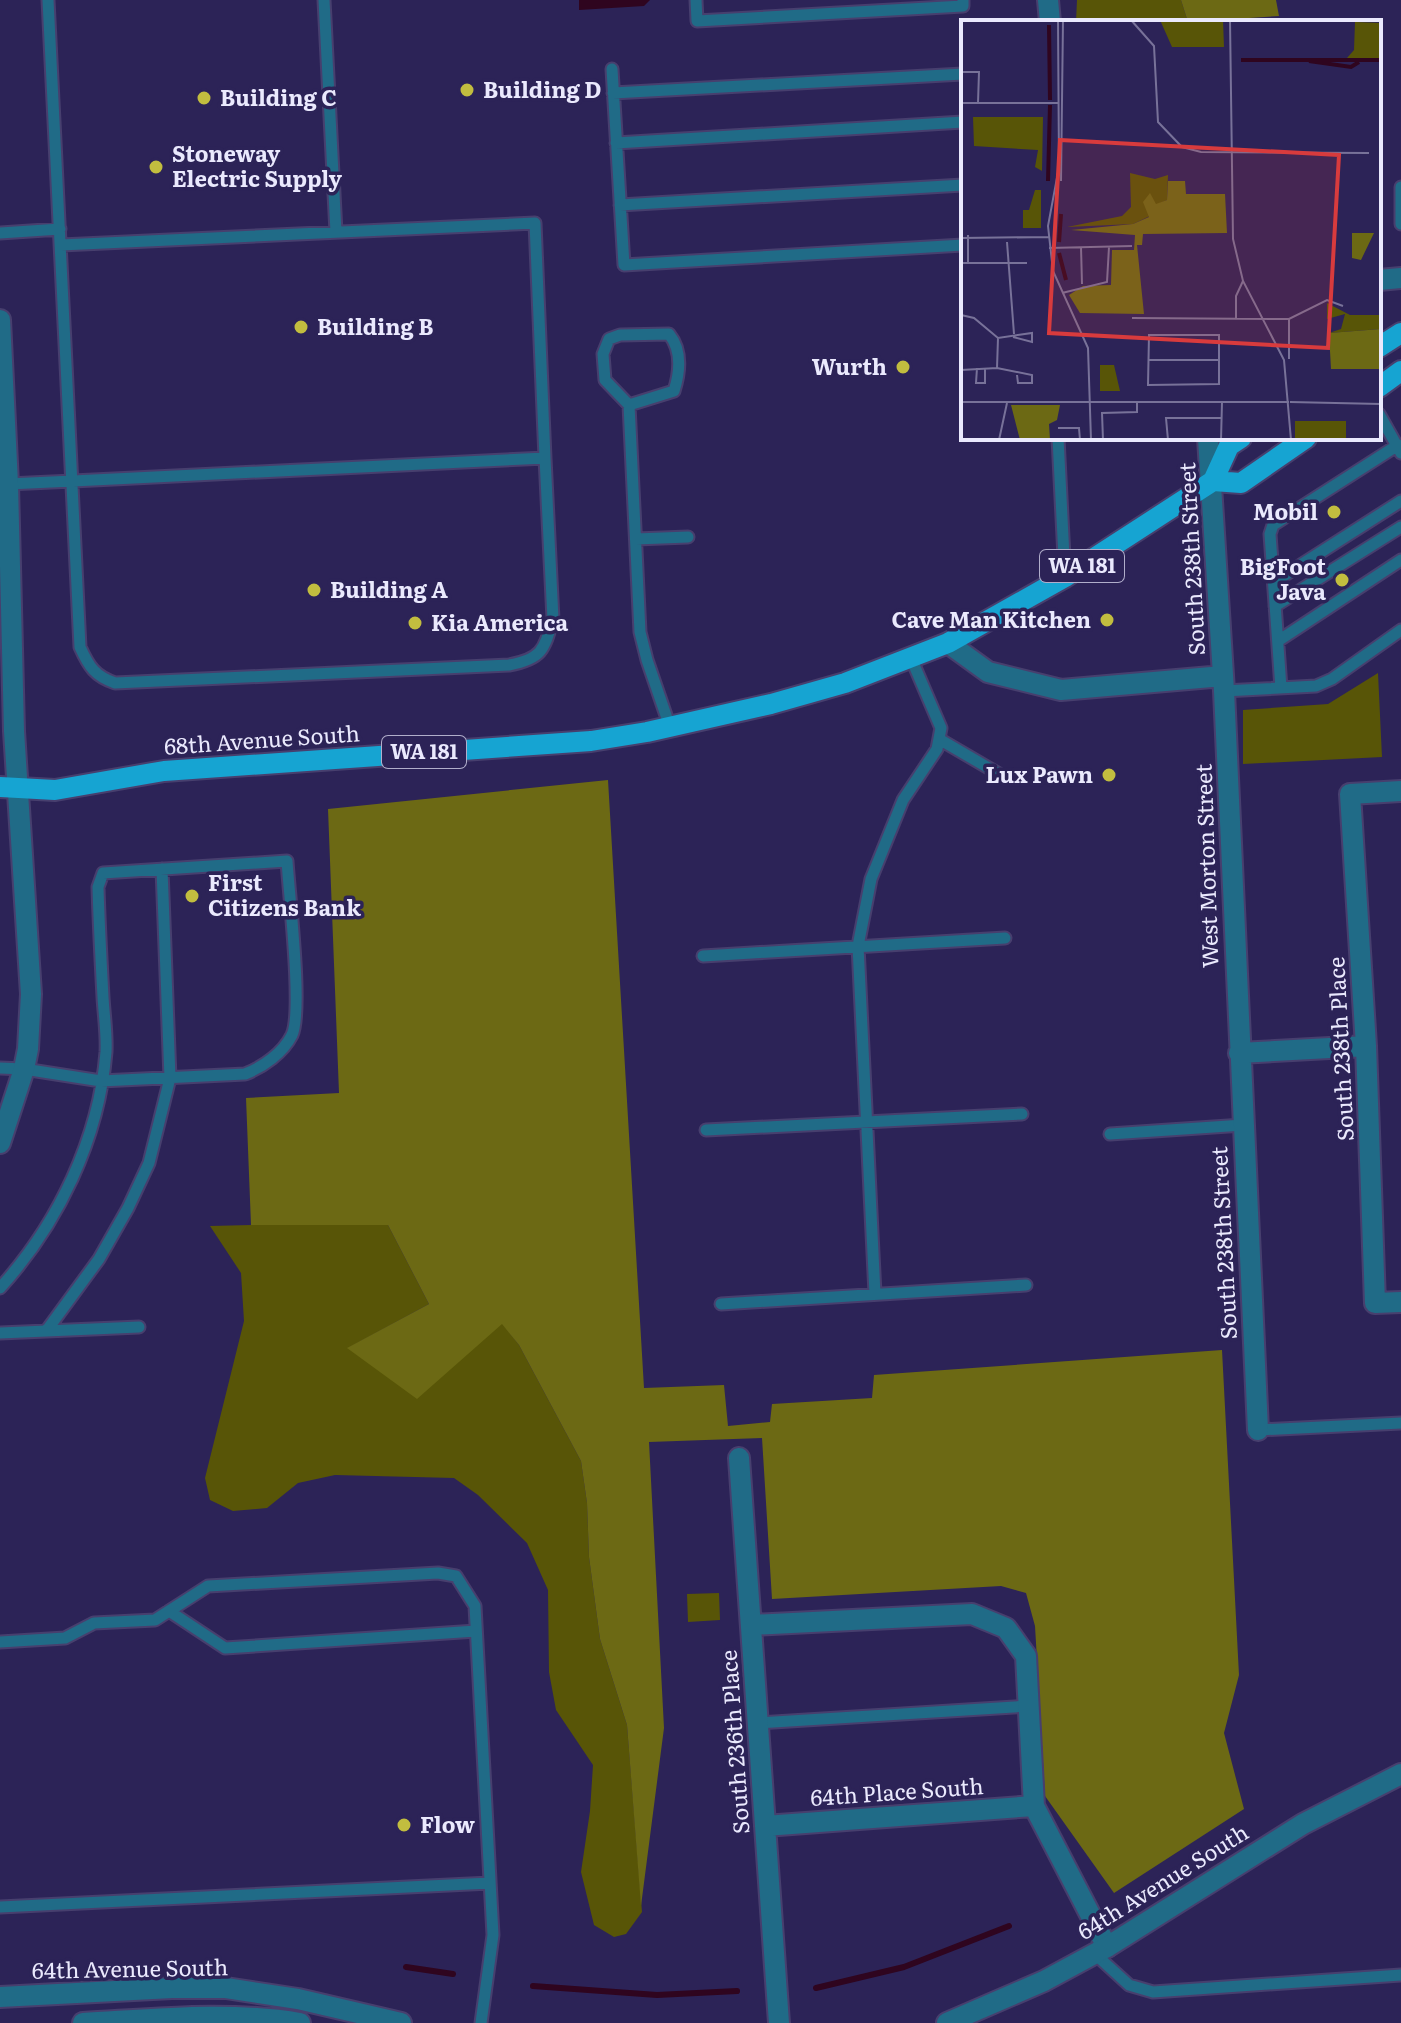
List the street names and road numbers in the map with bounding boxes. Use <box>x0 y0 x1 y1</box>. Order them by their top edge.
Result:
street label: South 238th Street <box>1169 462 1212 656</box>
road number: WA 181 <box>1040 550 1124 582</box>
street label: 68th Avenue South <box>163 715 361 762</box>
road number: WA 181 <box>382 736 466 768</box>
street label: West Morton Street <box>1185 763 1226 969</box>
street label: South 238th Place <box>1318 956 1361 1142</box>
street label: South 238th Street <box>1201 1146 1244 1340</box>
street label: South 236th Place <box>711 1649 756 1835</box>
street label: 64th Place South <box>809 1768 985 1813</box>
street label: 64th Avenue South <box>1070 1815 1254 1947</box>
street label: 64th Avenue South <box>32 1949 228 1986</box>

